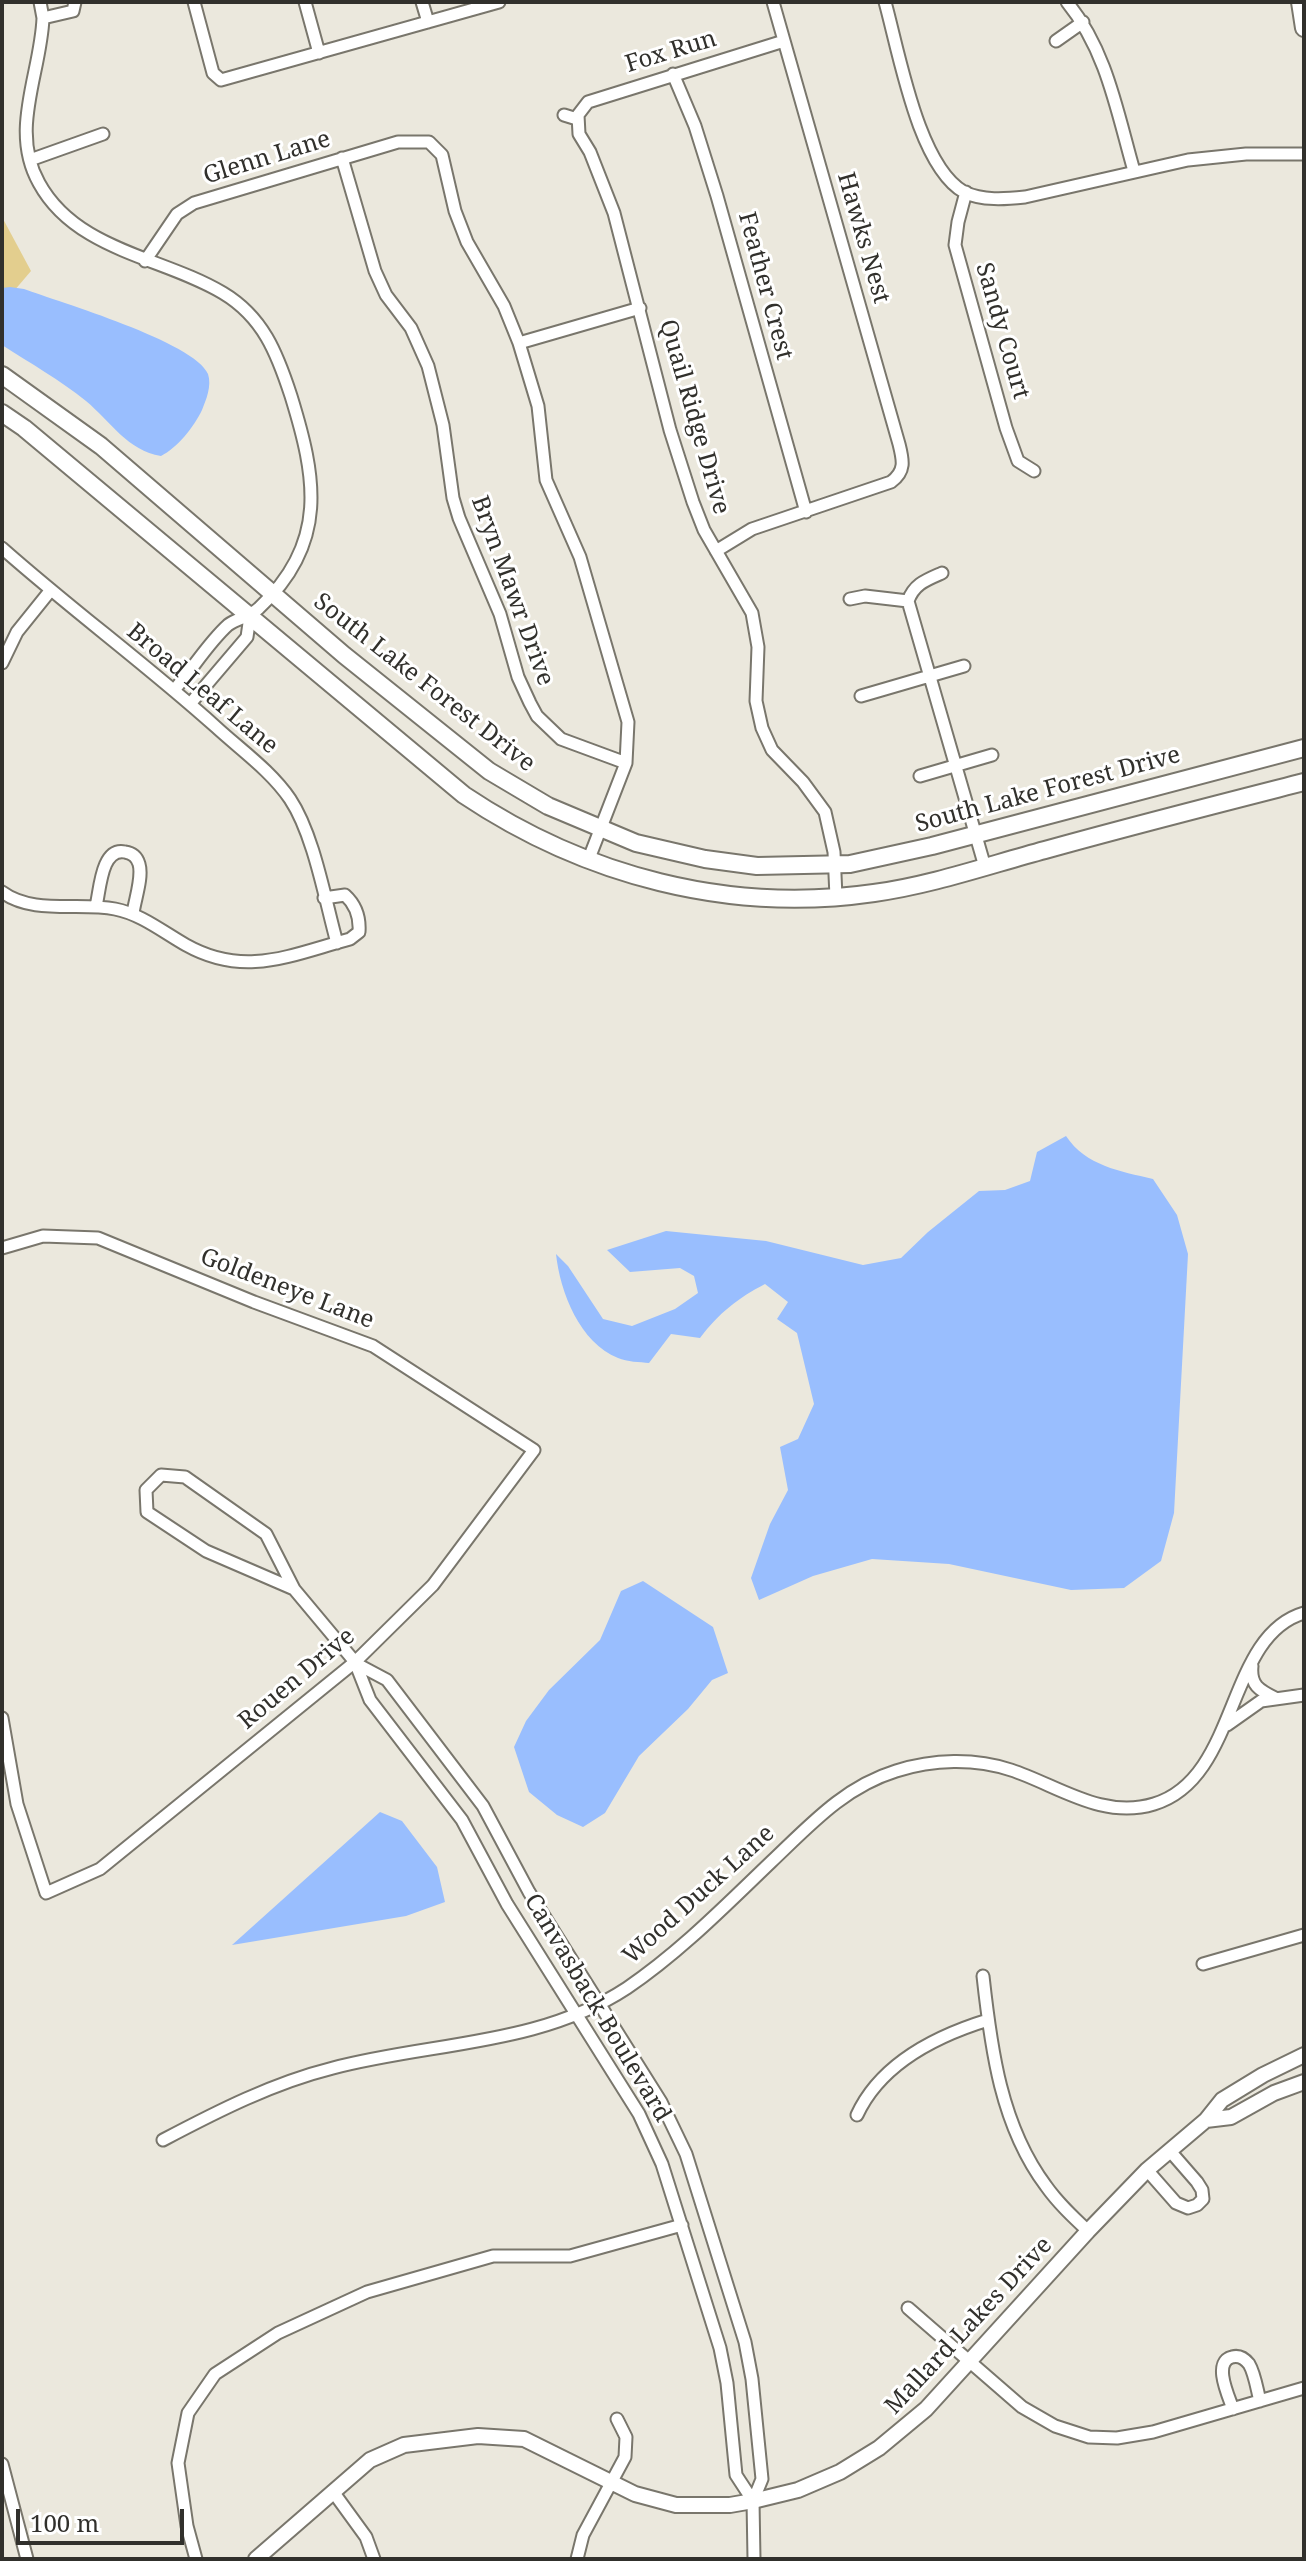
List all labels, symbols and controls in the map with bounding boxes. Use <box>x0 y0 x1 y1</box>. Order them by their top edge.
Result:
street label: Fox Run <box>622 25 720 79</box>
street label: Glenn Lane <box>200 125 334 191</box>
street label: Hawks Nest <box>831 169 895 307</box>
street label: Feather Crest <box>731 209 799 363</box>
street label: Sandy Court <box>969 260 1035 402</box>
street label: Quail Ridge Drive <box>652 316 736 518</box>
street label: Bryn Mawr Drive <box>464 492 560 690</box>
street label: South Lake Forest Drive <box>308 588 540 778</box>
street label: Broad Leaf Lane <box>121 617 283 761</box>
street label: South Lake Forest Drive <box>912 741 1184 839</box>
street label: Goldeneye Lane <box>196 1243 378 1335</box>
street label: Rouen Drive <box>233 1622 361 1736</box>
street label: Wood Duck Lane <box>617 1819 781 1971</box>
street label: Canvasback Boulevard <box>517 1889 677 2127</box>
street label: Mallard Lakes Drive <box>879 2231 1059 2421</box>
scale bar <box>20 2493 188 2543</box>
text: 100 m <box>30 2506 99 2539</box>

